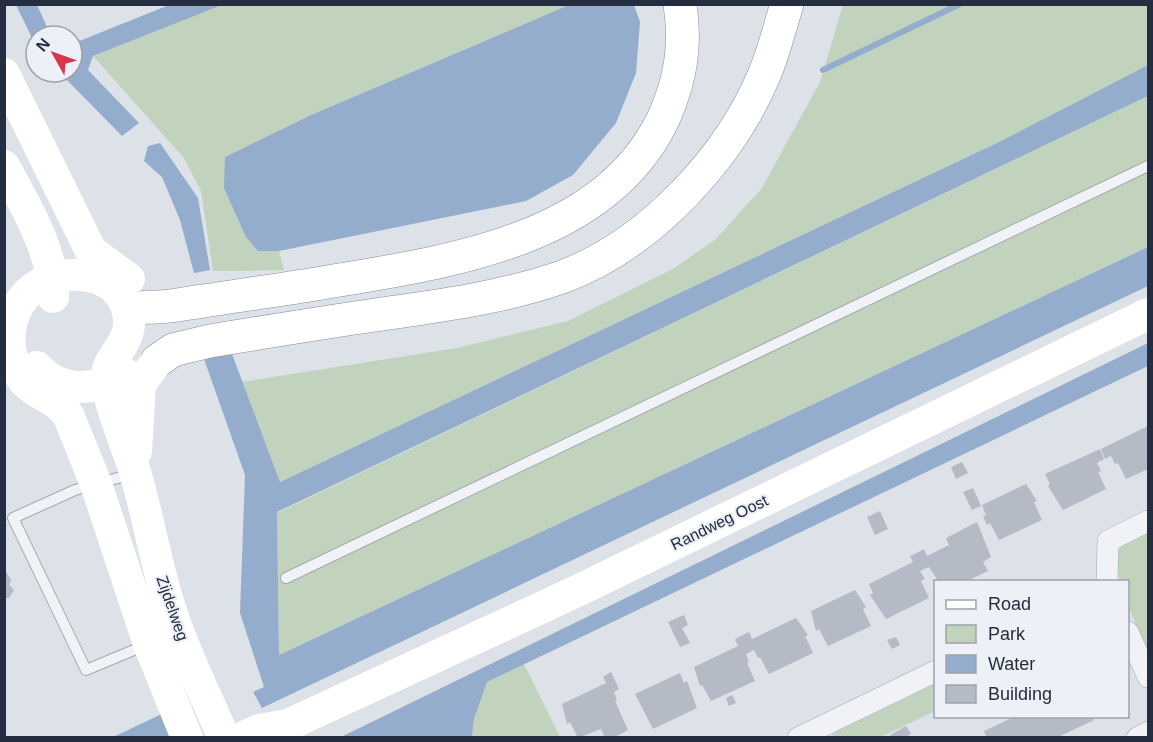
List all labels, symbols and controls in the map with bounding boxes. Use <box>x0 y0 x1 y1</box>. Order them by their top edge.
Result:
north arrow <box>24 24 84 84</box>
text: N <box>33 35 53 55</box>
street label: Randweg Oost <box>668 491 771 553</box>
street label: Zijdelweg <box>153 573 192 643</box>
legend <box>934 580 1129 718</box>
text: Road <box>988 594 1031 614</box>
text: Park <box>988 624 1026 644</box>
text: Water <box>988 654 1035 674</box>
text: Building <box>988 684 1052 704</box>

